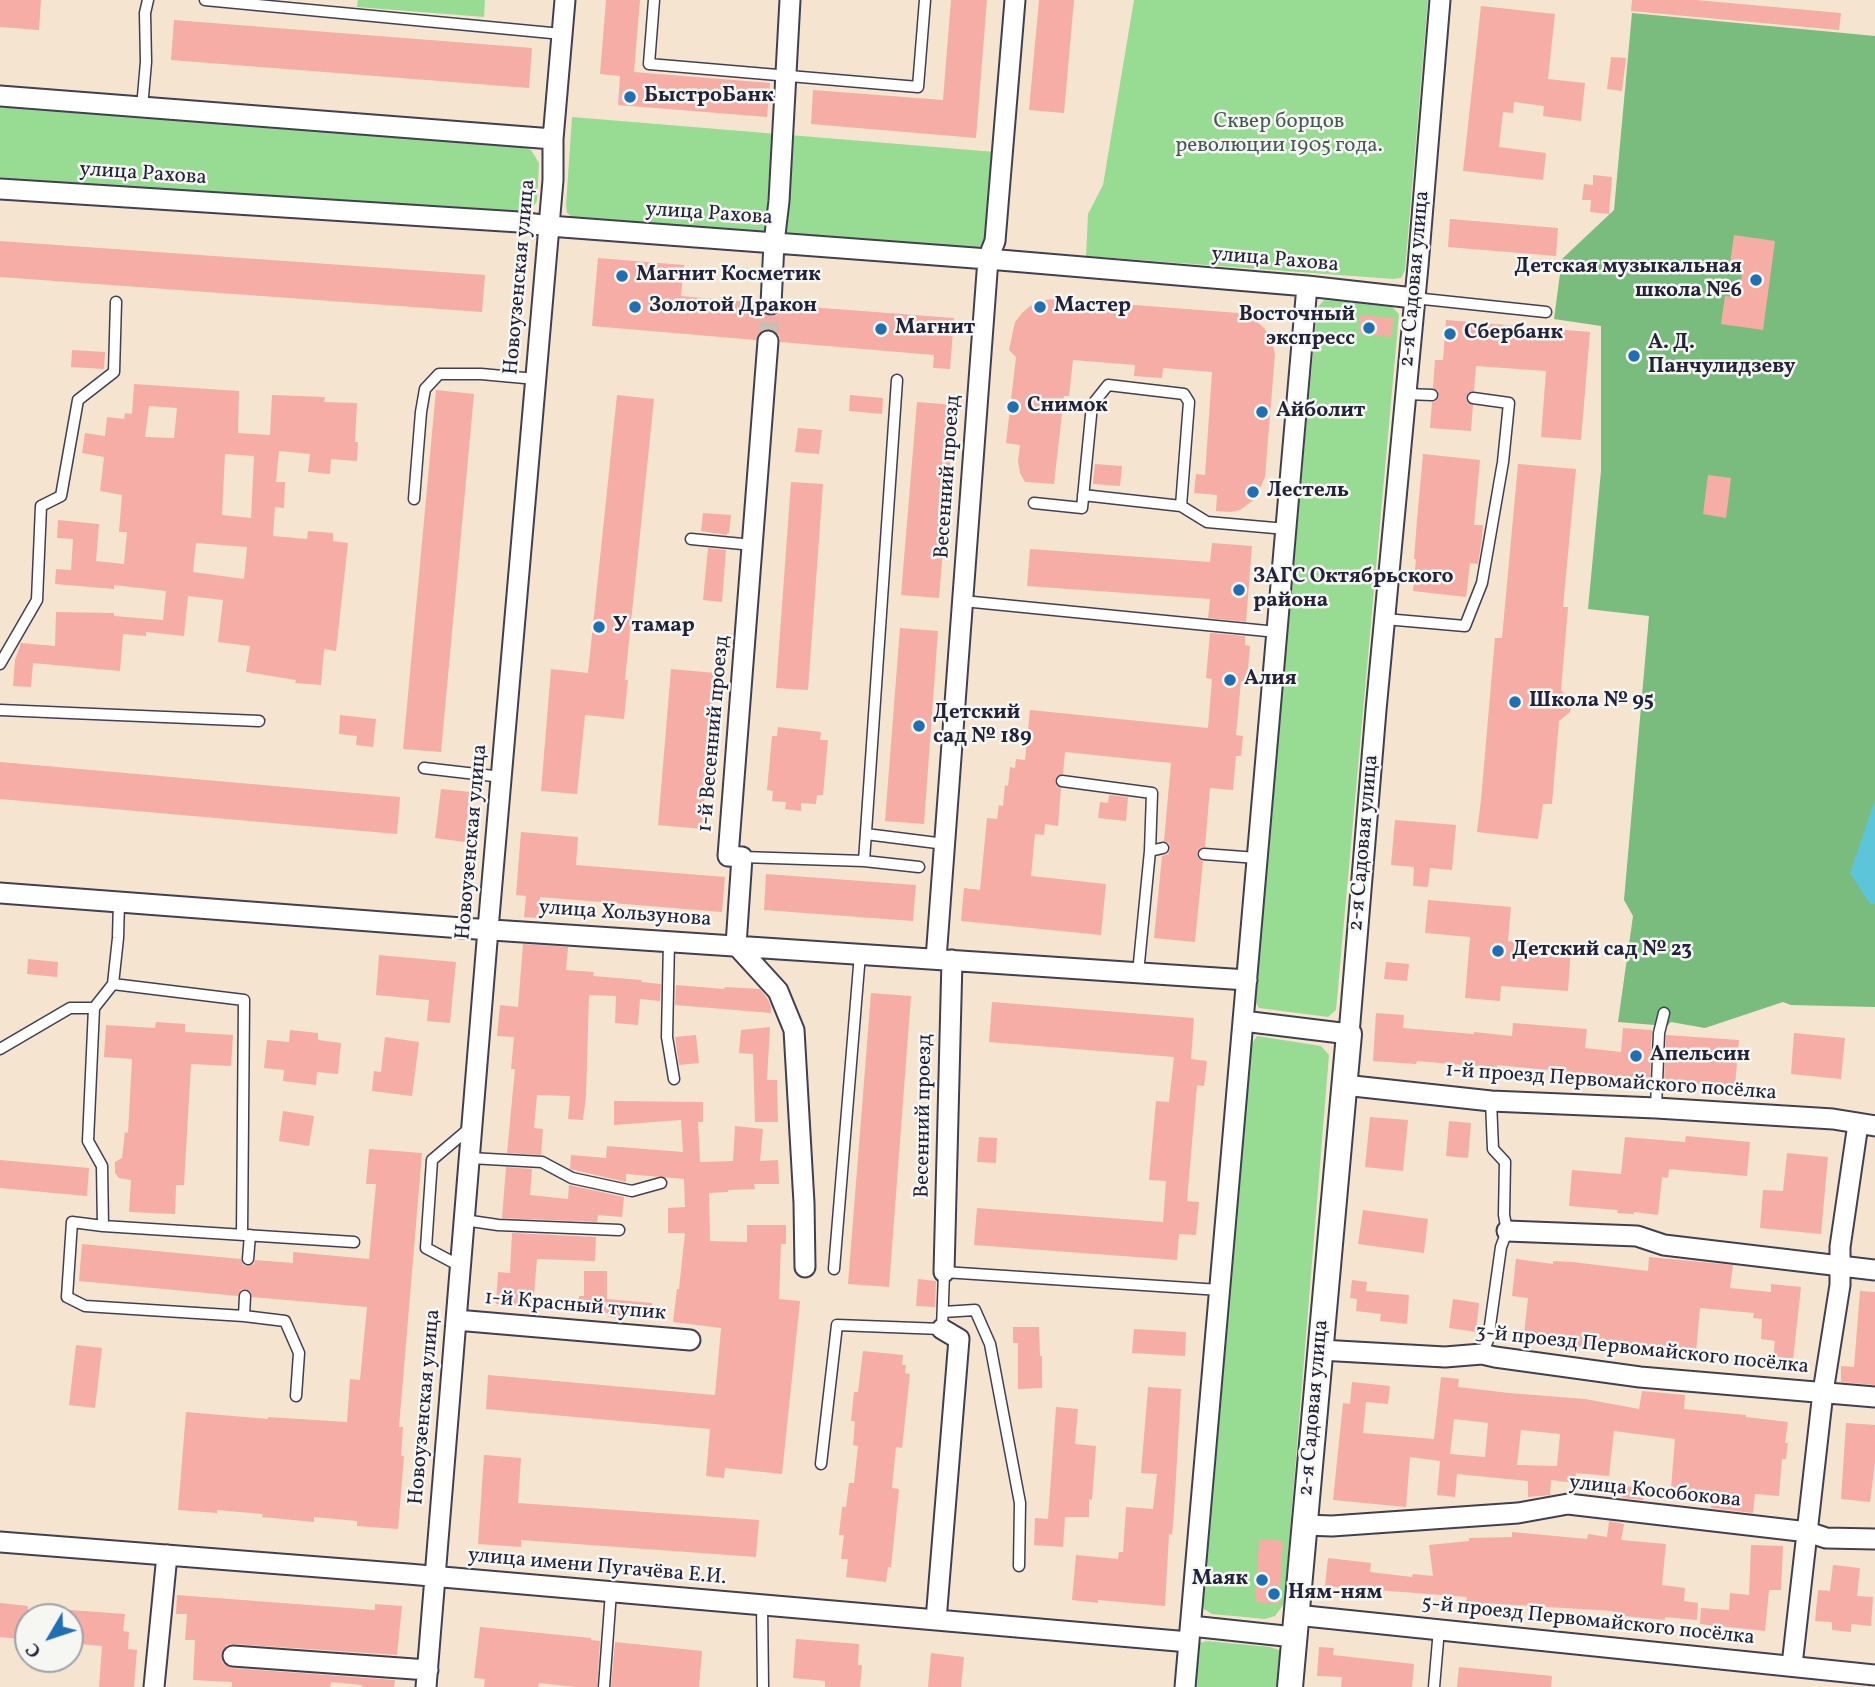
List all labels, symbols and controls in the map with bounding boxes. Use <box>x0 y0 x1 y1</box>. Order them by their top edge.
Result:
place label: БыстроБанк <box>644 84 774 110</box>
marker: БыстроБанк <box>622 89 638 105</box>
park label: Сквер борцов революции 1905 года. <box>1175 110 1383 160</box>
street label: улица Рахова <box>78 158 208 192</box>
street label: Новоузенская улица <box>500 178 542 376</box>
street label: 2-я Садовая улица <box>1396 190 1436 368</box>
street label: улица Рахова <box>644 198 774 232</box>
street label: улица Рахова <box>1210 243 1340 279</box>
place label: Детская музыкальная школа №6 <box>1514 255 1742 305</box>
place label: Магнит Косметик <box>636 263 821 289</box>
marker: Магнит Косметик <box>614 268 630 284</box>
marker: Детская музыкальная школа №6 <box>1748 272 1764 288</box>
place label: Золотой Дракон <box>649 294 817 320</box>
place label: Мастер <box>1054 294 1131 320</box>
marker: Золотой Дракон <box>627 299 643 315</box>
marker: Мастер <box>1032 299 1048 315</box>
place label: Восточный экспресс <box>1239 303 1355 353</box>
place label: Магнит <box>895 316 975 342</box>
marker: Восточный экспресс <box>1361 320 1377 336</box>
marker: Магнит <box>873 321 889 337</box>
place label: Сбербанк <box>1464 321 1563 347</box>
marker: Сбербанк <box>1442 326 1458 342</box>
place label: А. Д. Панчулидзеву <box>1648 331 1795 381</box>
marker: А. Д. Панчулидзеву <box>1626 348 1642 364</box>
street label: Весенний проезд <box>931 394 967 560</box>
place label: Снимок <box>1027 394 1108 420</box>
marker: Снимок <box>1005 399 1021 415</box>
place label: Айболит <box>1276 399 1365 425</box>
marker: Айболит <box>1254 404 1270 420</box>
place label: Лестель <box>1267 479 1349 505</box>
marker: Лестель <box>1245 484 1261 500</box>
place label: ЗАГС Октябрьского района <box>1253 565 1454 615</box>
marker: ЗАГС Октябрьского района <box>1231 582 1247 598</box>
place label: У тамар <box>613 614 695 640</box>
marker: У тамар <box>591 619 607 635</box>
street label: 1-й Весенний проезд <box>694 635 736 833</box>
place label: Алия <box>1244 667 1297 693</box>
marker: Алия <box>1222 672 1238 688</box>
place label: Школа № 95 <box>1529 689 1654 715</box>
marker: Школа № 95 <box>1507 694 1523 710</box>
place label: Детский сад № 189 <box>933 701 1032 751</box>
marker: Детский сад № 189 <box>911 718 927 734</box>
street label: Новоузенская улица <box>452 743 494 941</box>
street label: 2-я Садовая улица <box>1345 754 1385 932</box>
street label: улица Хользунова <box>538 896 712 934</box>
place label: Детский сад № 23 <box>1512 938 1692 964</box>
marker: Детский сад № 23 <box>1490 943 1506 959</box>
street label: Весенний проезд <box>911 1034 939 1198</box>
place label: Апельсин <box>1650 1043 1750 1069</box>
marker: Апельсин <box>1628 1048 1644 1064</box>
street label: 1-й проезд Первомайского посёлка <box>1444 1059 1778 1107</box>
street label: 1-й Красный тупик <box>483 1287 667 1327</box>
street label: Новоузенская улица <box>405 1308 447 1506</box>
street label: 2-я Садовая улица <box>1295 1319 1335 1497</box>
street label: 3-й проезд Первомайского посёлка <box>1474 1321 1810 1381</box>
street label: улица Кособокова <box>1568 1471 1742 1515</box>
street label: улица имени Пугачёва Е.И. <box>467 1544 727 1592</box>
place label: Маяк <box>1192 1567 1248 1593</box>
marker: Маяк <box>1254 1572 1270 1588</box>
place label: Ням-ням <box>1288 1581 1382 1607</box>
marker: Ням-ням <box>1266 1586 1282 1602</box>
street label: 5-й проезд Первомайского посёлка <box>1420 1592 1756 1652</box>
north arrow <box>14 1603 84 1673</box>
text: С <box>20 1637 48 1663</box>

